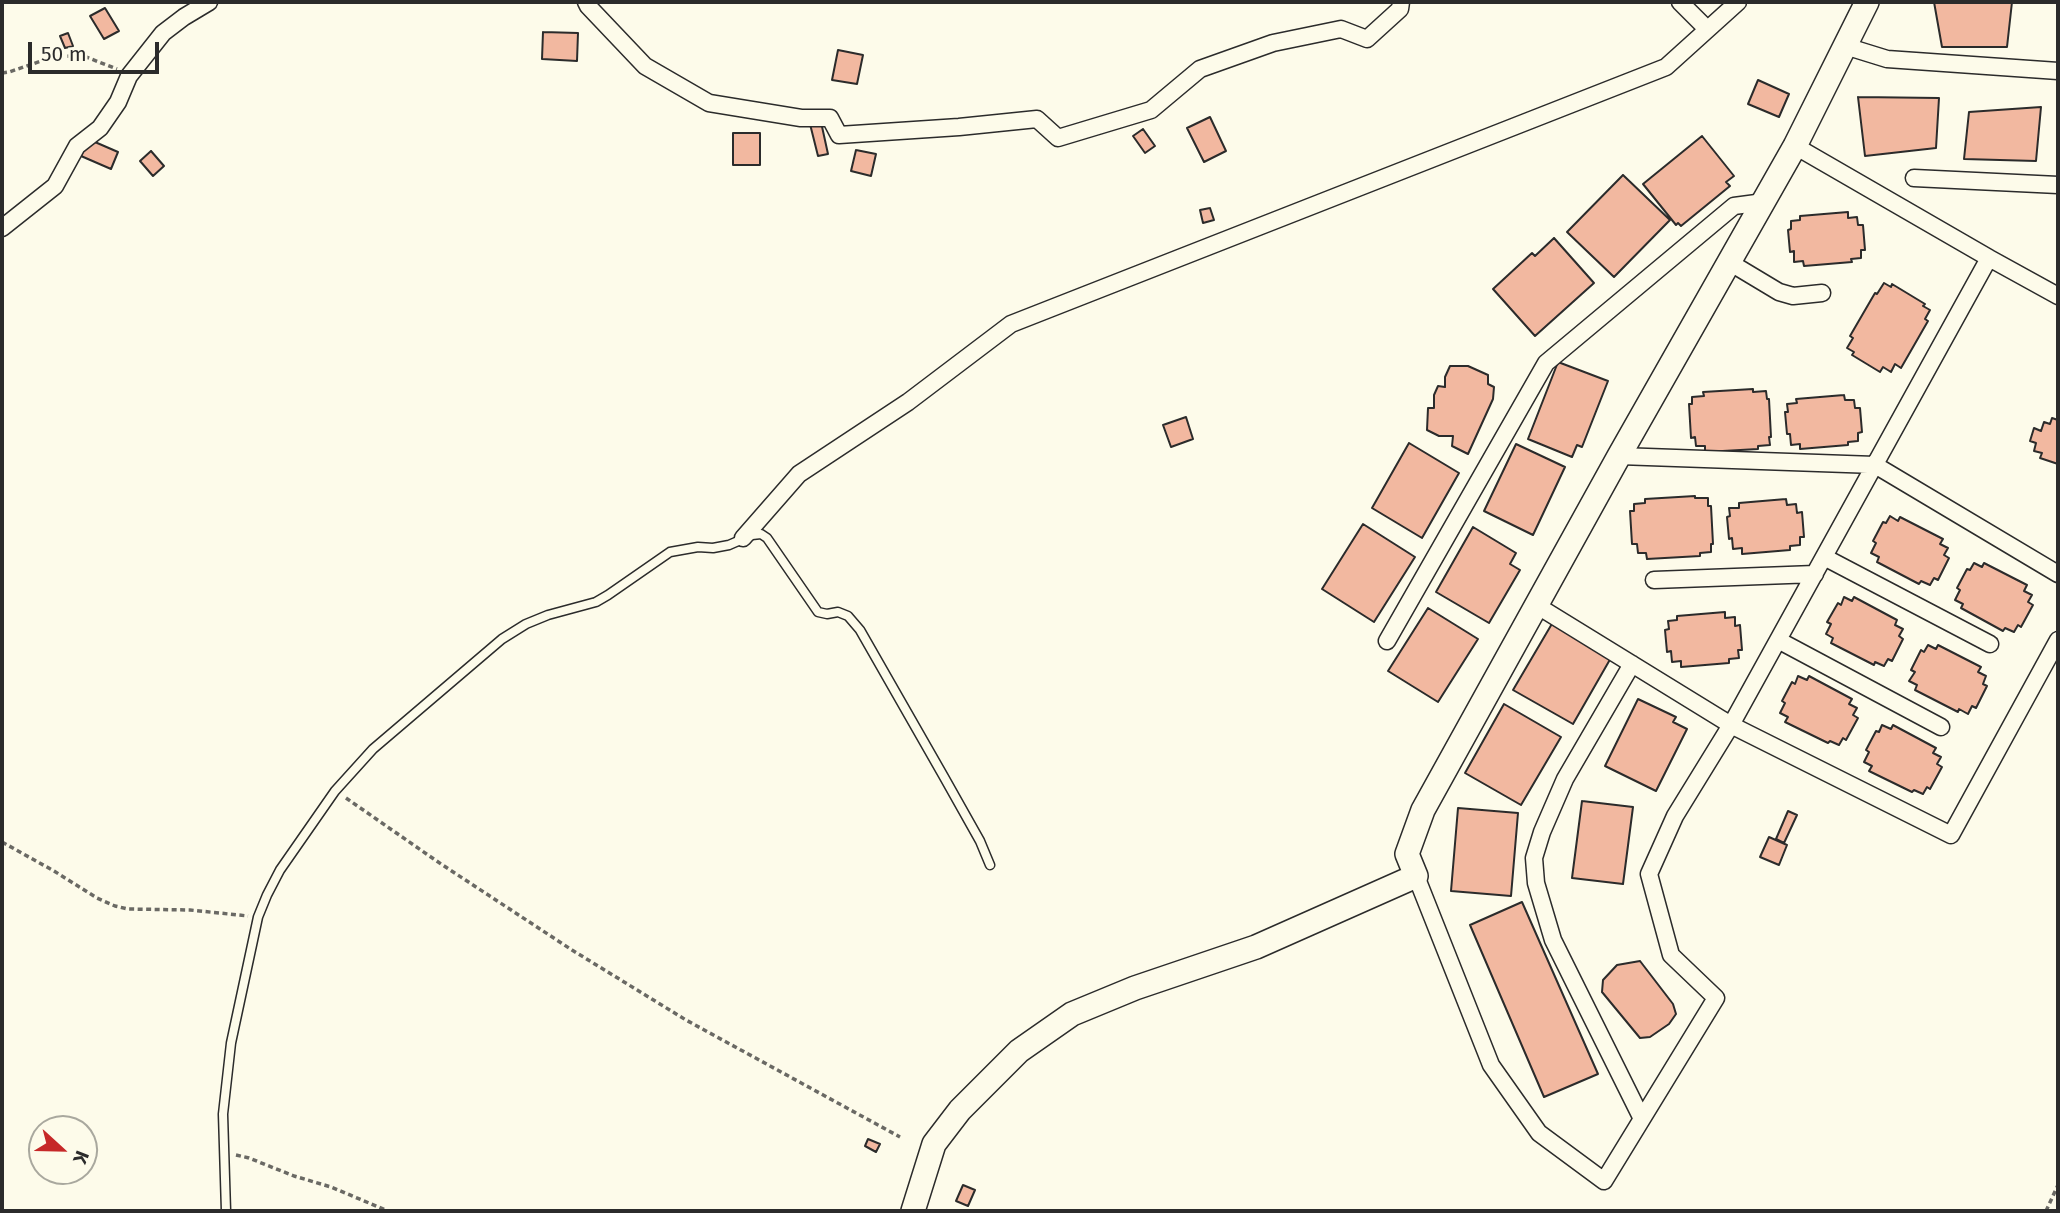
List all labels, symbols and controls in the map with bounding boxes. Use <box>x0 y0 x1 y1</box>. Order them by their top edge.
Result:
scale bar <box>32 28 163 72</box>
text: 50 m <box>41 41 87 67</box>
north arrow <box>28 1115 98 1185</box>
text: K <box>68 1147 94 1167</box>

